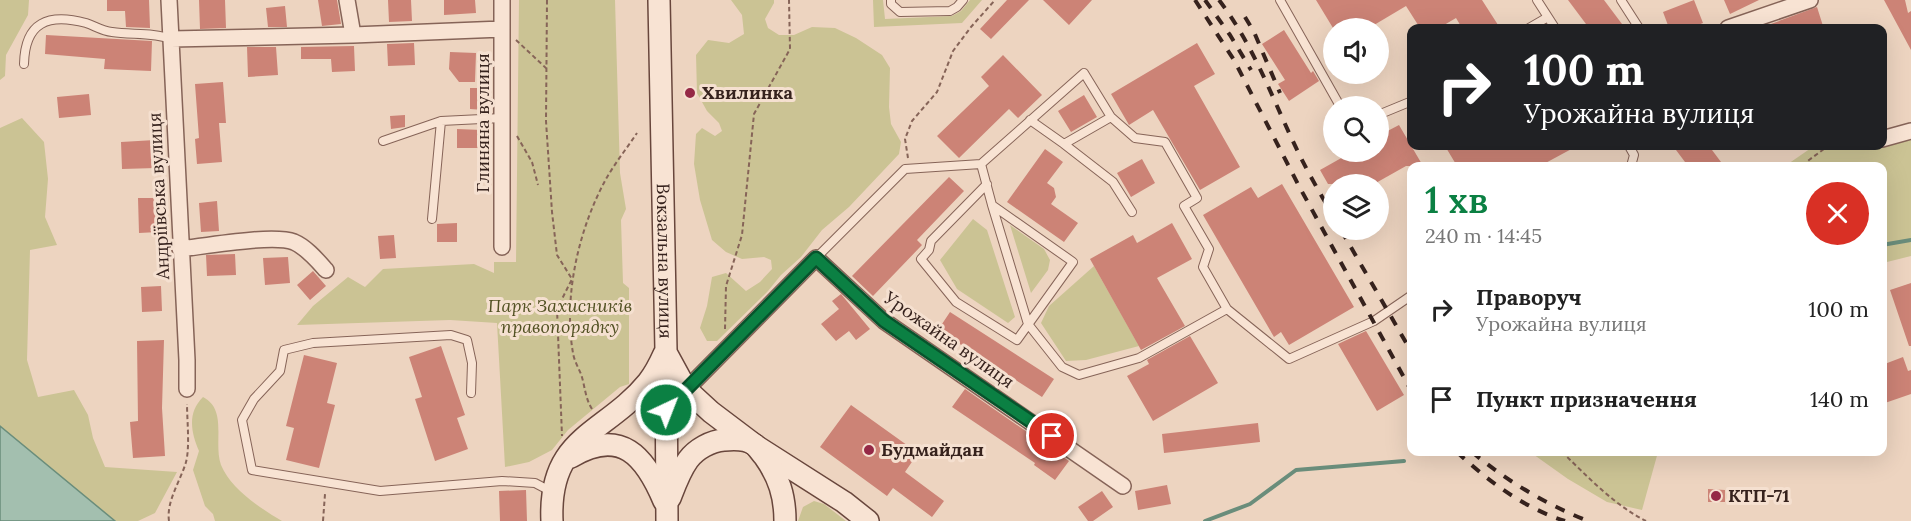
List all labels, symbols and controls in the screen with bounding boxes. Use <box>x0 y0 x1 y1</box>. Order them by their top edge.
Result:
map controls <box>1323 18 1389 240</box>
button: sound <box>1323 18 1389 84</box>
text: 100 m <box>1524 43 1644 97</box>
icon: right <box>1425 48 1503 126</box>
street label: Глиняна вулиця <box>471 53 494 193</box>
place label: Хвилинка <box>702 81 793 104</box>
marker: Хвилинка <box>683 86 697 100</box>
button: search <box>1323 96 1389 162</box>
text: Урожайна вулиця <box>1524 96 1754 130</box>
street label: Андріївська вулиця <box>143 112 174 281</box>
button: layers <box>1323 174 1389 240</box>
text: 1 хв <box>1425 177 1488 223</box>
button: close <box>1806 182 1869 245</box>
street label: Вокзальна вулиця <box>652 183 678 339</box>
text: 240 m · 14:45 <box>1425 223 1542 248</box>
text: Праворуч <box>1476 283 1582 311</box>
street label: Урожайна вулиця <box>879 286 1019 393</box>
icon: right <box>1425 293 1458 326</box>
park label: Парк Захисників правопорядку <box>488 294 632 338</box>
text: 100 m <box>1808 295 1869 323</box>
text: Урожайна вулиця <box>1476 311 1647 336</box>
position arrow <box>634 378 698 442</box>
icon: arrive <box>1425 383 1458 416</box>
text: Пункт призначення <box>1476 385 1697 413</box>
text: 140 m <box>1810 385 1869 413</box>
pin <box>1026 410 1077 461</box>
icon: arrive <box>1035 419 1068 452</box>
place label: Будмайдан <box>881 438 984 461</box>
marker: Будмайдан <box>862 443 876 457</box>
place label: КТП-71 <box>1728 484 1790 507</box>
marker: КТП-71 <box>1709 489 1723 503</box>

